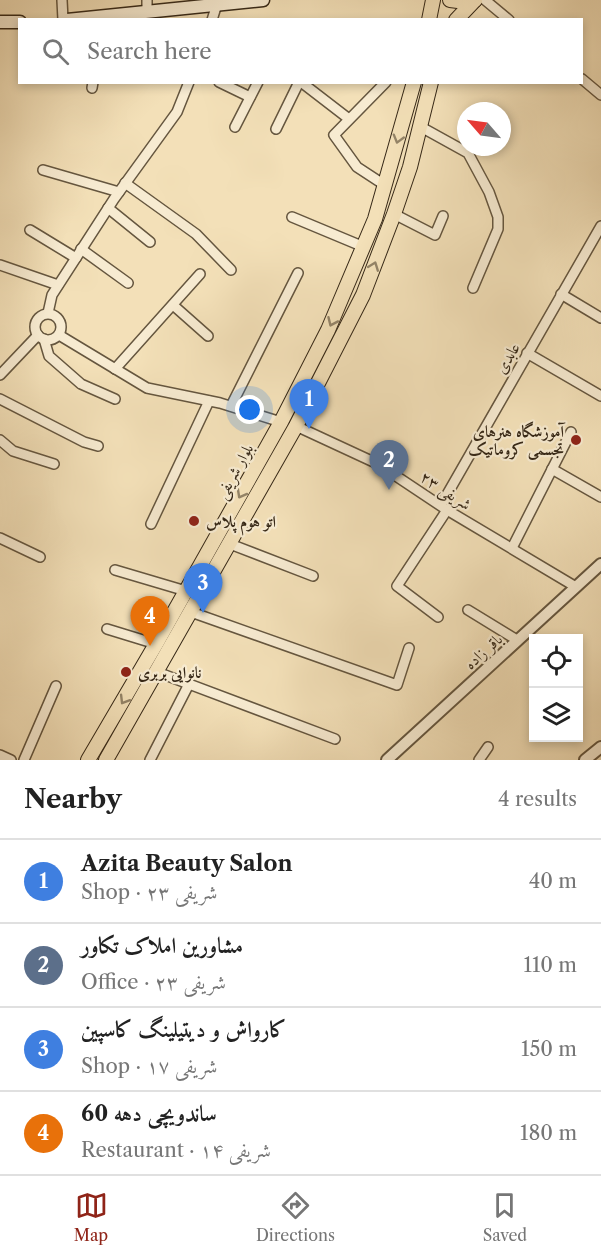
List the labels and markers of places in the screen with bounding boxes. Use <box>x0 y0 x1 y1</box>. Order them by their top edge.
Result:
pin: 1 <box>290 380 328 429</box>
place label: آموزشگاه هنرهای تجسمی کروماتیک <box>468 421 567 460</box>
marker: آموزشگاه هنرهای تجسمی کروماتیک <box>569 433 583 447</box>
pin: 2 <box>370 440 408 490</box>
place label: اتو هوم پلاس <box>206 511 276 536</box>
marker: اتو هوم پلاس <box>187 514 201 528</box>
pin: 3 <box>184 564 222 613</box>
pin: 4 <box>130 596 170 646</box>
place label: نانوایی بربری <box>138 662 201 683</box>
marker: نانوایی بربری <box>119 665 133 679</box>

